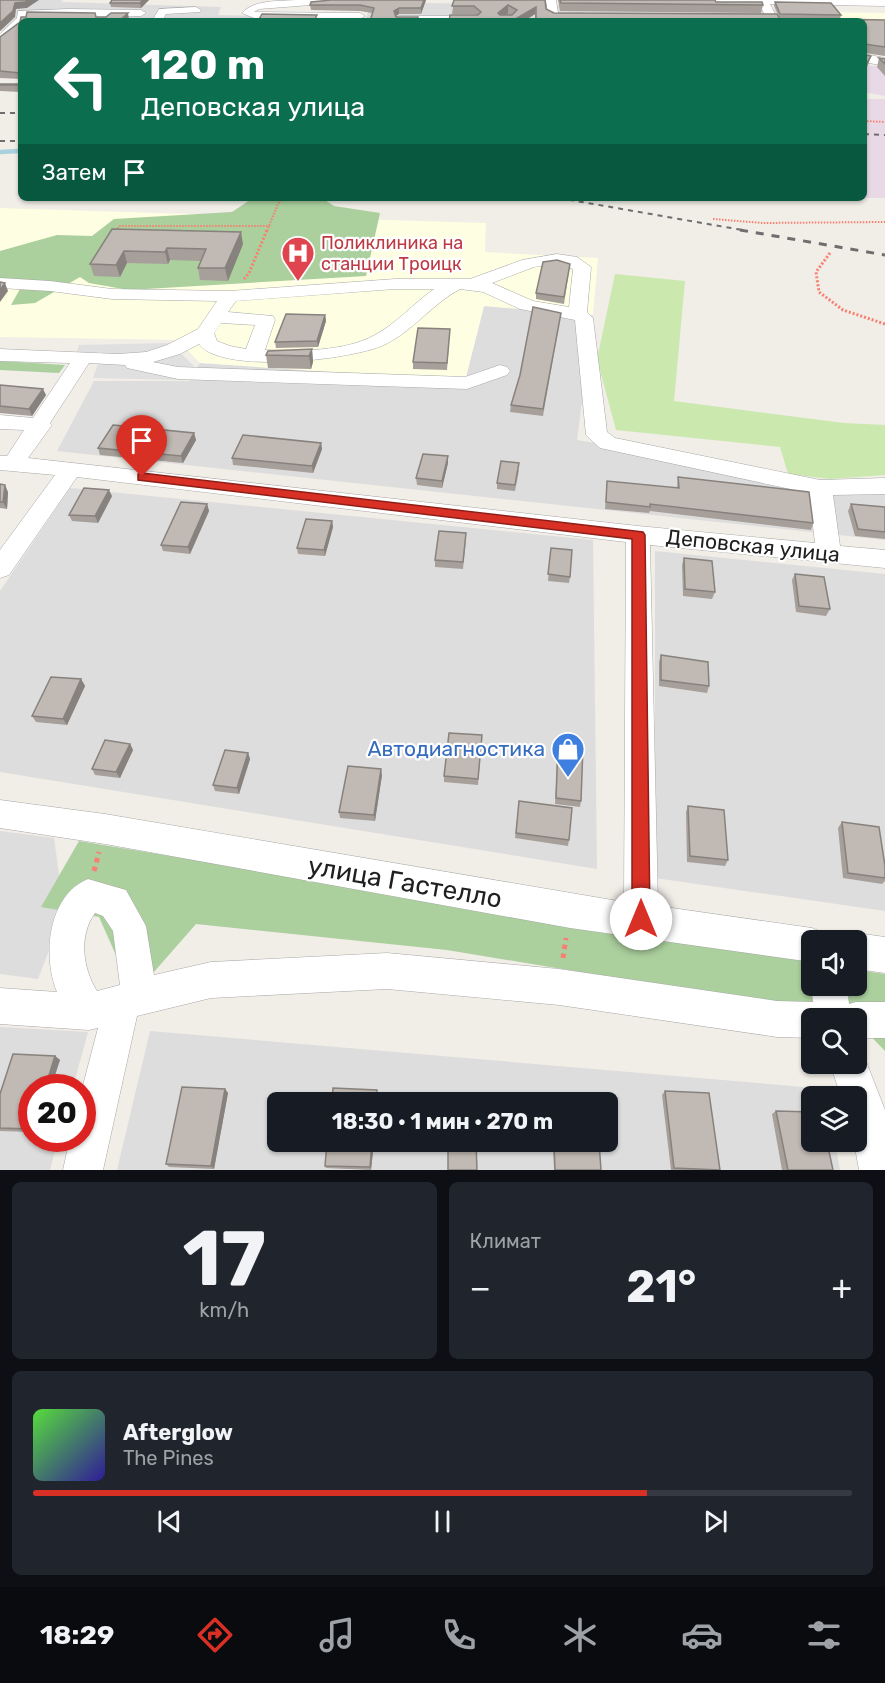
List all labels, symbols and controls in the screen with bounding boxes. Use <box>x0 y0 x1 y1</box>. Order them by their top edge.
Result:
text: 120 m <box>141 40 265 90</box>
icon: left <box>42 42 120 120</box>
text: Деповская улица <box>141 91 365 123</box>
icon: arrive <box>118 156 151 189</box>
text: Затем <box>42 159 106 186</box>
place label: Поликлиника на станции Троицк <box>321 232 463 275</box>
hospital icon: Поликлиника на станции Троицк <box>280 235 316 282</box>
pin <box>116 415 167 477</box>
icon: arrive <box>125 424 158 457</box>
street label: Деповская улица <box>665 524 841 567</box>
shop icon: Автодиагностика <box>550 731 586 778</box>
place label: Автодиагностика <box>368 736 545 761</box>
street label: улица Гастелло <box>306 850 504 915</box>
position arrow <box>609 887 673 951</box>
map controls <box>801 930 867 1152</box>
button: sound <box>801 930 867 996</box>
button: search <box>801 1008 867 1074</box>
speed limit sign: 20 <box>18 1074 96 1152</box>
button: layers <box>801 1086 867 1152</box>
text: 18:30 · 1 мин · 270 m <box>332 1108 553 1135</box>
text: 17 <box>183 1212 266 1305</box>
text: Климат <box>470 1229 541 1253</box>
text: 21° <box>626 1260 696 1313</box>
text: − <box>470 1268 491 1307</box>
text: + <box>831 1268 852 1307</box>
text: km/h <box>199 1298 249 1322</box>
text: Afterglow <box>123 1419 233 1446</box>
text: The Pines <box>123 1446 214 1470</box>
icon: previous <box>153 1505 186 1538</box>
icon: pause <box>426 1505 459 1538</box>
icon: next <box>699 1505 732 1538</box>
icon: directions <box>194 1614 236 1656</box>
icon: music <box>316 1614 358 1656</box>
icon: phone <box>438 1614 480 1656</box>
icon: climate <box>559 1614 601 1656</box>
icon: car <box>681 1614 723 1656</box>
icon: filters <box>803 1614 845 1656</box>
text: 18:29 <box>40 1619 114 1651</box>

